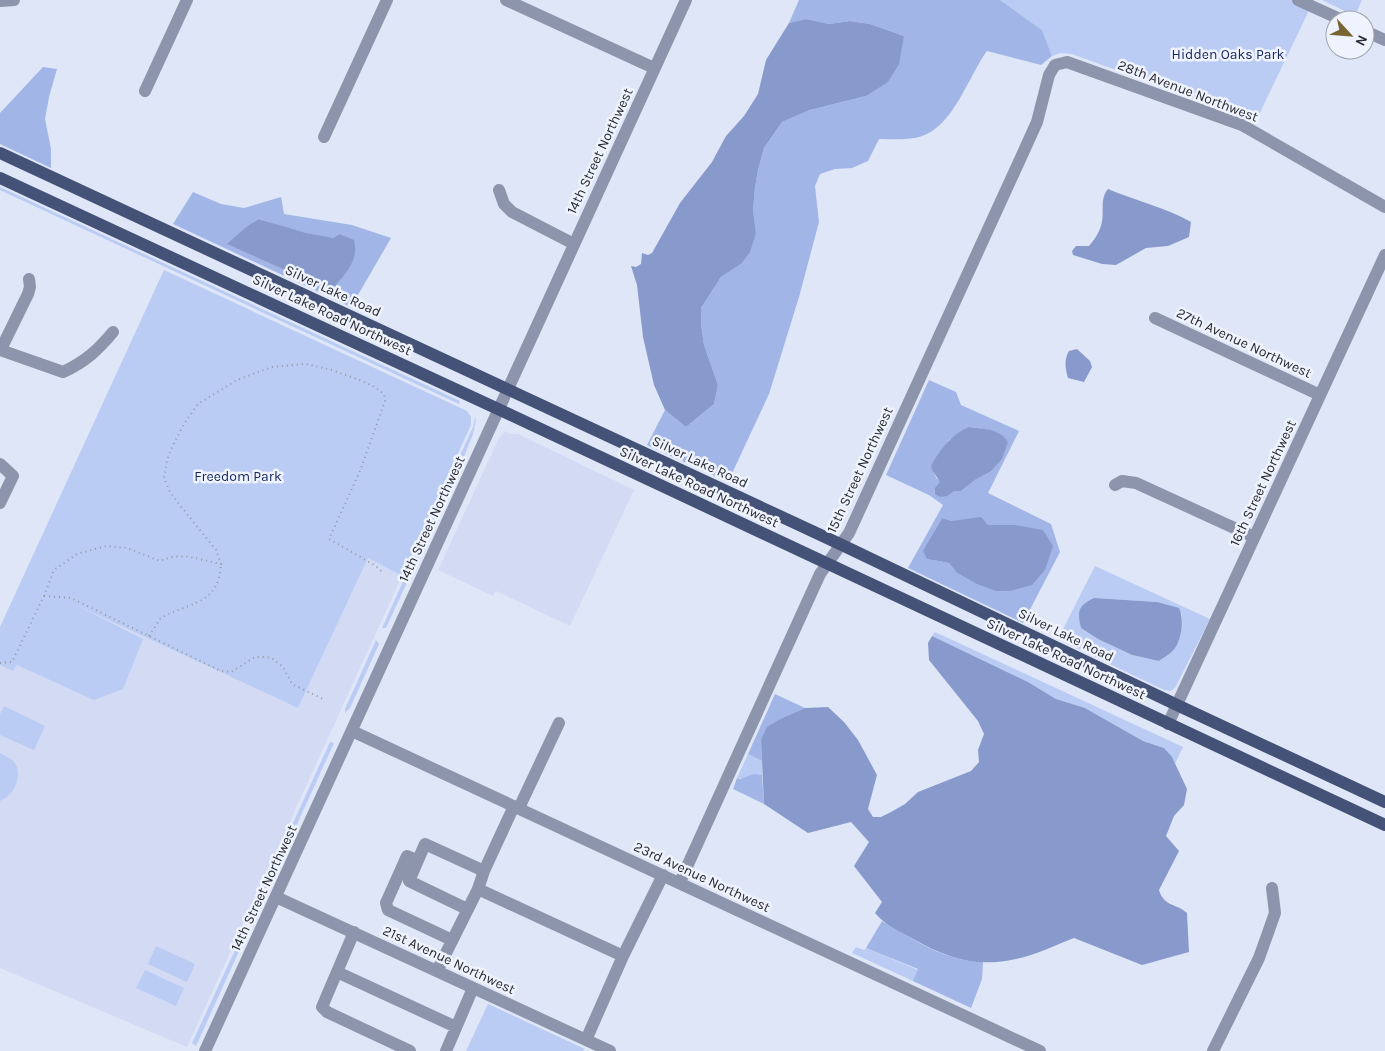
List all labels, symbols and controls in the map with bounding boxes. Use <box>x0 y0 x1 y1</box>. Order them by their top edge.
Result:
north arrow <box>1325 10 1375 60</box>
text: N <box>1351 32 1371 49</box>
park label: Hidden Oaks Park <box>1172 46 1285 63</box>
street label: 28th Avenue Northwest <box>1115 56 1261 126</box>
street label: 14th Street Northwest <box>563 85 637 217</box>
street label: Silver Lake Road <box>282 261 384 321</box>
street label: Silver Lake Road Northwest <box>250 271 414 359</box>
street label: 27th Avenue Northwest <box>1174 304 1314 382</box>
street label: 15th Street Northwest <box>823 404 897 536</box>
street label: 16th Street Northwest <box>1226 417 1300 549</box>
street label: Silver Lake Road <box>649 432 751 492</box>
street label: Silver Lake Road Northwest <box>617 443 781 531</box>
street label: 14th Street Northwest <box>395 453 469 585</box>
park label: Freedom Park <box>194 468 282 485</box>
street label: Silver Lake Road <box>1016 605 1116 665</box>
street label: Silver Lake Road Northwest <box>984 615 1148 703</box>
street label: 14th Street Northwest <box>227 822 301 954</box>
street label: 23rd Avenue Northwest <box>631 838 773 916</box>
street label: 21st Avenue Northwest <box>380 922 518 998</box>

